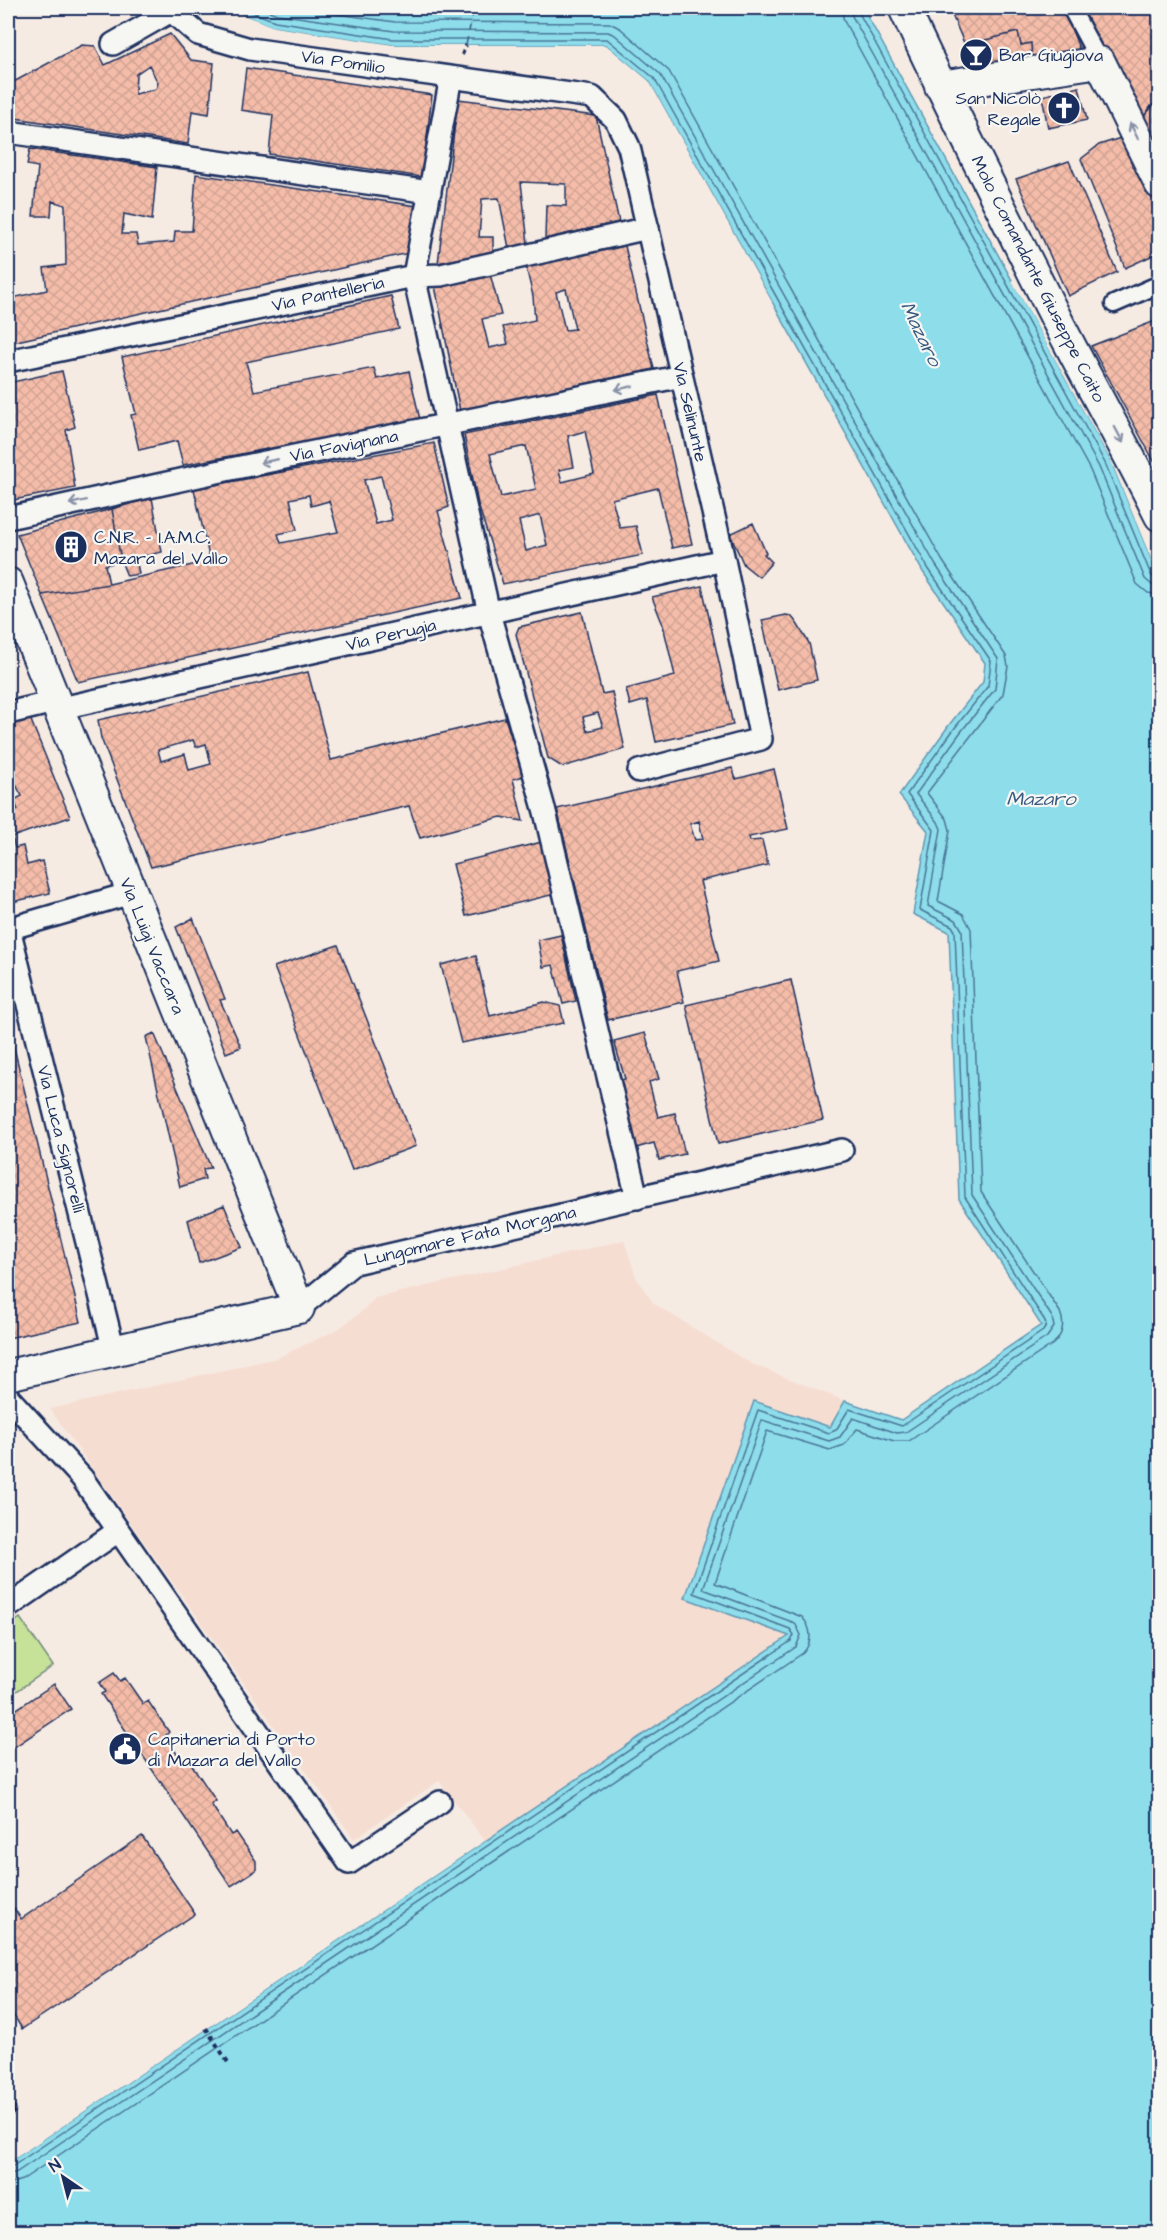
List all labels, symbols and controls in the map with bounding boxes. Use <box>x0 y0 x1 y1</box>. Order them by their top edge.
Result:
bar icon: Bar Giugiova <box>958 37 994 73</box>
place label: Bar Giugiova <box>999 43 1103 69</box>
street label: Via Pomilio <box>299 44 387 80</box>
place label: San Nicolò Regale <box>956 86 1041 133</box>
church icon: San Nicolò Regale <box>1046 90 1082 126</box>
one-way arrow <box>1127 123 1139 141</box>
street label: Molo Comandante Giuseppe Caito <box>965 151 1111 407</box>
street label: Via Pantelleria <box>270 270 386 318</box>
water label: Mazaro <box>893 297 949 373</box>
street label: Via Selinunte <box>666 360 714 464</box>
one-way arrow <box>615 383 635 394</box>
street label: Via Favignana <box>288 423 400 470</box>
one-way arrow <box>1113 426 1125 443</box>
one-way arrow <box>259 456 279 467</box>
one-way arrow <box>69 497 88 509</box>
place label: C.N.R. - I.A.M.C. Mazara del Vallo <box>94 525 228 571</box>
building icon: C.N.R. - I.A.M.C. Mazara del Vallo <box>53 529 89 565</box>
street label: Via Perugia <box>343 612 439 658</box>
water label: Mazaro <box>1006 785 1077 813</box>
street label: Via Luigi Vaccara <box>112 874 191 1018</box>
street label: Via Luca Signorelli <box>30 1063 91 1216</box>
street label: Lungomare Fata Morgana <box>362 1199 579 1274</box>
place label: Capitaneria di Porto di Mazara del Vallo <box>148 1727 315 1773</box>
public building icon: Capitaneria di Porto di Mazara del Vallo <box>107 1731 143 1767</box>
north arrow <box>33 2147 93 2207</box>
text: N <box>45 2154 65 2177</box>

